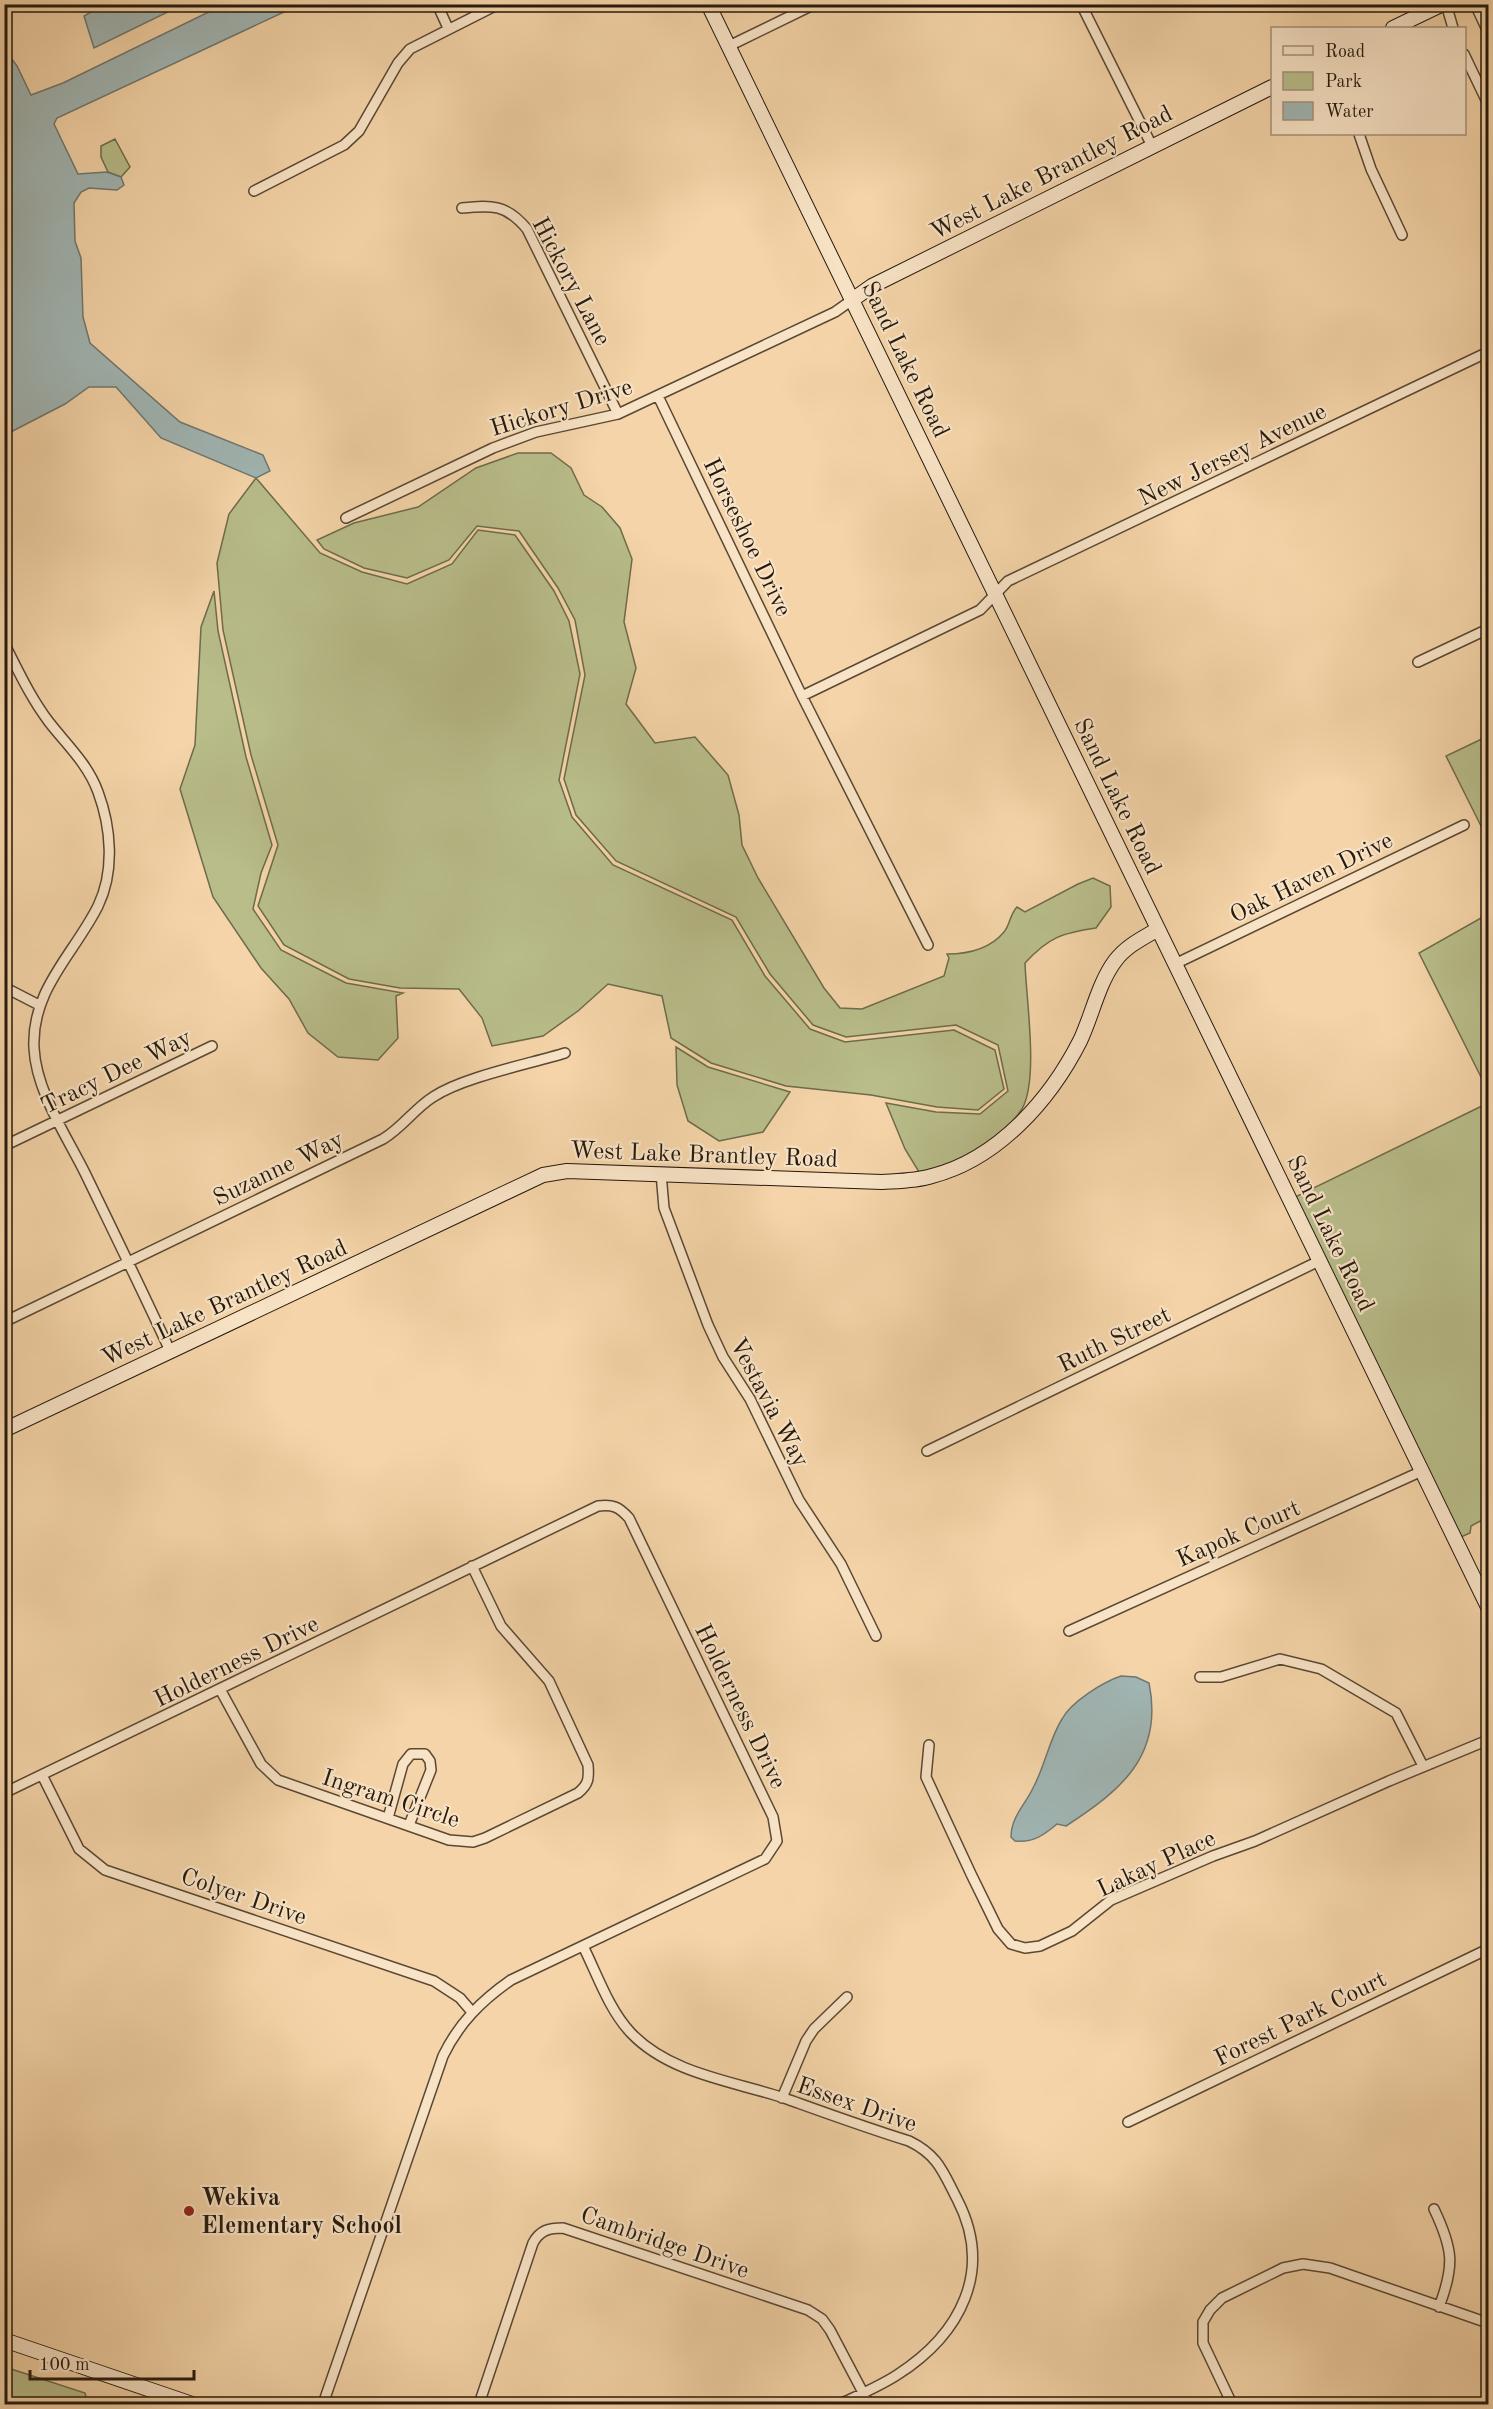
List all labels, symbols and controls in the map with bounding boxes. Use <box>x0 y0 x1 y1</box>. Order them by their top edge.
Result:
legend <box>1271 27 1466 135</box>
text: Road <box>1325 43 1365 61</box>
text: Park <box>1325 73 1362 91</box>
street label: West Lake Brantley Road <box>927 102 1177 245</box>
text: Water <box>1325 103 1374 121</box>
street label: Hickory Lane <box>526 214 614 350</box>
street label: Sand Lake Road <box>856 278 952 442</box>
street label: Hickory Drive <box>488 376 635 442</box>
street label: New Jersey Avenue <box>1135 400 1331 512</box>
street label: Horseshoe Drive <box>698 455 795 621</box>
street label: Sand Lake Road <box>1068 715 1164 879</box>
street label: Oak Haven Drive <box>1227 829 1397 929</box>
street label: Tracy Dee Way <box>38 1026 196 1120</box>
street label: Suzanne Way <box>210 1128 348 1212</box>
street label: West Lake Brantley Road <box>570 1139 838 1173</box>
street label: Sand Lake Road <box>1281 1152 1377 1316</box>
street label: West Lake Brantley Road <box>98 1236 351 1371</box>
street label: Ruth Street <box>1055 1303 1175 1378</box>
street label: Vestavia Way <box>724 1334 812 1472</box>
street label: Kapok Court <box>1173 1497 1304 1573</box>
street label: Holderness Drive <box>151 1613 323 1713</box>
street label: Holderness Drive <box>689 1621 789 1793</box>
street label: Ingram Circle <box>319 1766 462 1833</box>
street label: Lakay Place <box>1094 1827 1220 1903</box>
street label: Colyer Drive <box>177 1865 309 1931</box>
street label: Forest Park Court <box>1211 1968 1391 2072</box>
street label: Essex Drive <box>793 2074 919 2138</box>
place label: Wekiva Elementary School <box>201 2187 402 2239</box>
marker: Wekiva Elementary School <box>182 2204 196 2218</box>
street label: Cambridge Drive <box>577 2204 752 2284</box>
scale bar <box>30 2343 194 2381</box>
text: 100 m <box>39 2356 90 2374</box>

